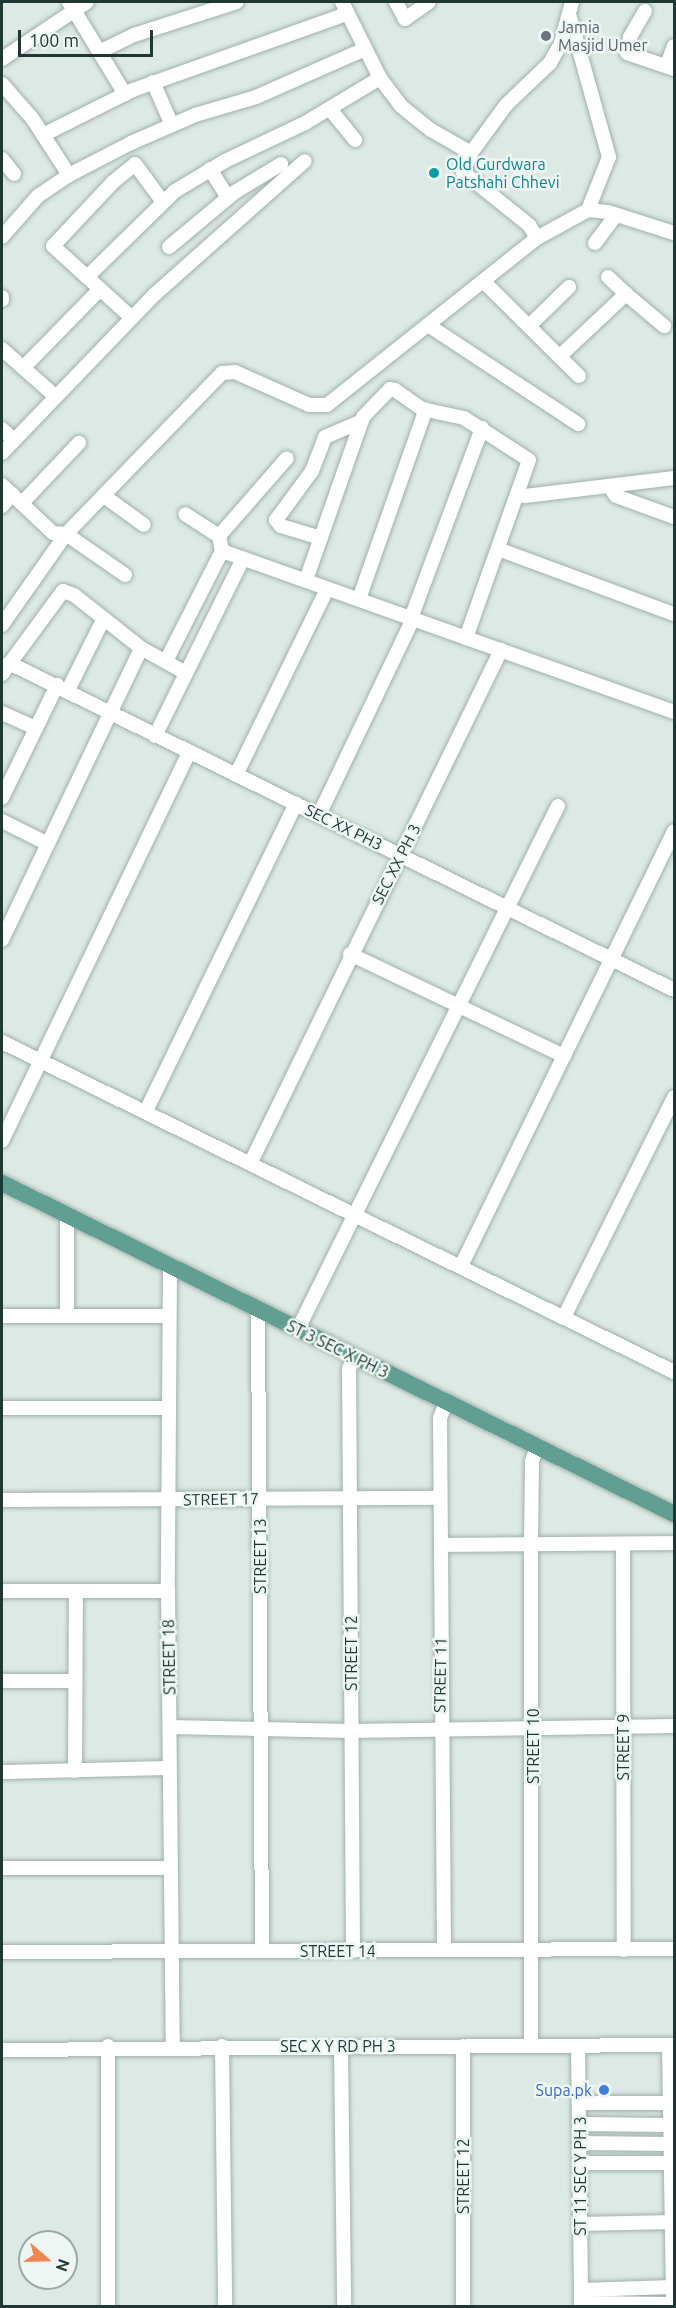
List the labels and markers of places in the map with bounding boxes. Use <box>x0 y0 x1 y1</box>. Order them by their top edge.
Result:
place label: Jamia Masjid Umer <box>558 17 648 55</box>
marker: Jamia Masjid Umer <box>539 29 553 43</box>
place label: Old Gurdwara Patshahi Chhevi <box>446 154 560 192</box>
marker: Old Gurdwara Patshahi Chhevi <box>427 166 441 180</box>
place label: Supa.pk <box>536 2080 592 2100</box>
marker: Supa.pk <box>597 2083 611 2097</box>

